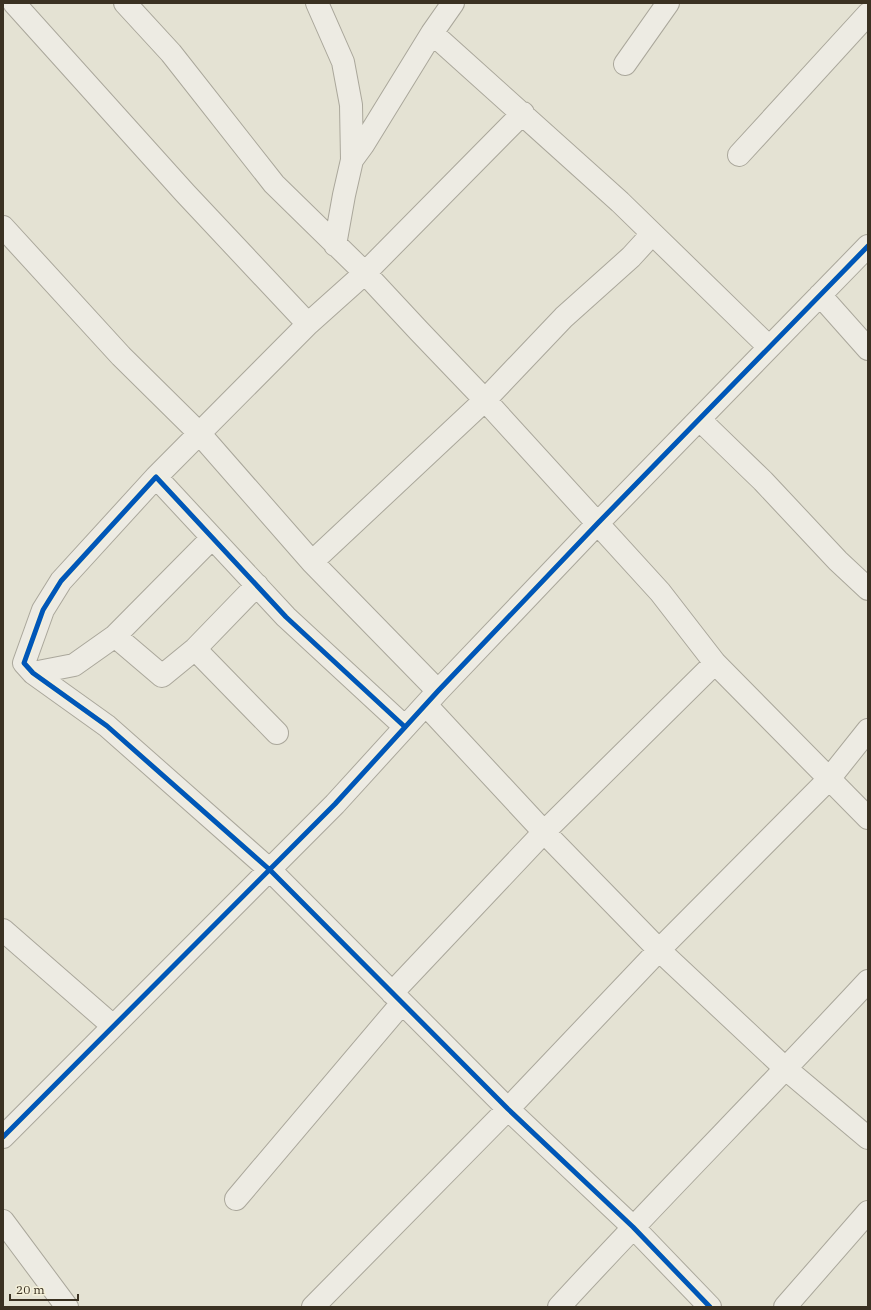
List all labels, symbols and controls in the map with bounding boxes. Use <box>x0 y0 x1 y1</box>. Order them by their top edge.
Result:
scale bar <box>10 1276 78 1302</box>
text: 20 m <box>16 1282 45 1297</box>

